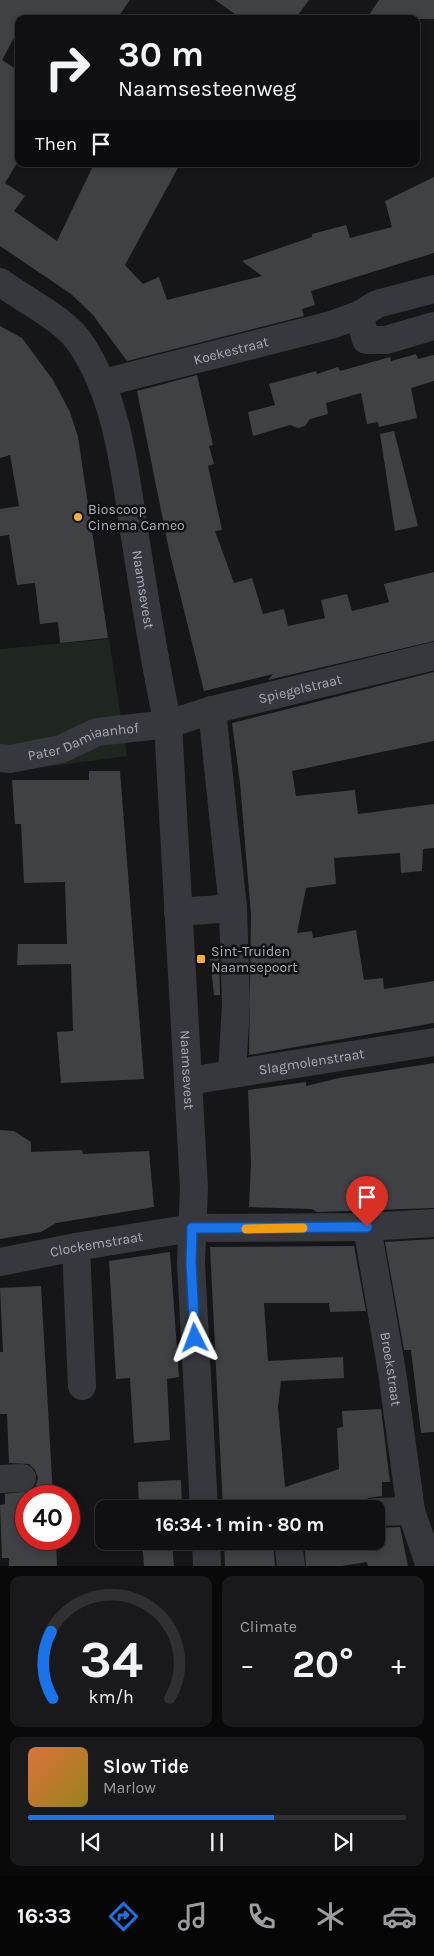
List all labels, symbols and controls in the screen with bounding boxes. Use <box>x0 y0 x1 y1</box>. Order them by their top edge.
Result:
text: 30 m <box>118 34 204 75</box>
icon: right <box>35 35 100 100</box>
text: Naamsesteenweg <box>118 76 296 102</box>
icon: arrive <box>87 130 115 158</box>
text: Then <box>35 133 77 155</box>
street label: Koekestraat <box>192 333 270 368</box>
place label: Bioscoop Cinema Cameo <box>88 501 185 534</box>
marker: Bioscoop Cinema Cameo <box>72 511 84 523</box>
street label: Naamsevest <box>129 549 158 630</box>
street label: Spiegelstraat <box>256 670 344 707</box>
street label: Pater Damiaanhof <box>26 719 140 764</box>
place label: Sint-Truiden Naamsepoort <box>211 943 297 976</box>
marker: Sint-Truiden Naamsepoort <box>195 953 207 965</box>
street label: Naamsevest <box>177 1030 198 1110</box>
street label: Slagmolenstraat <box>257 1045 366 1078</box>
pin <box>346 1176 388 1227</box>
icon: arrive <box>353 1183 381 1211</box>
street label: Clockemstraat <box>48 1228 144 1260</box>
position arrow <box>168 1311 220 1363</box>
street label: Broekstraat <box>377 1331 405 1407</box>
speed limit sign: 40 <box>15 1485 80 1550</box>
text: 16:34 · 1 min · 80 m <box>156 1514 324 1536</box>
text: Climate <box>240 1617 297 1636</box>
text: 34 <box>79 1629 143 1690</box>
text: 20° <box>292 1642 354 1687</box>
text: − <box>240 1648 255 1681</box>
text: + <box>391 1648 406 1681</box>
text: km/h <box>88 1687 134 1708</box>
text: Slow Tide <box>103 1756 189 1778</box>
text: Marlow <box>103 1778 156 1797</box>
icon: previous <box>77 1828 105 1856</box>
icon: pause <box>203 1828 231 1856</box>
icon: next <box>329 1828 357 1856</box>
icon: directions <box>106 1899 141 1934</box>
icon: music <box>175 1899 210 1934</box>
icon: phone <box>244 1899 279 1934</box>
icon: climate <box>313 1899 348 1934</box>
icon: car <box>382 1899 417 1934</box>
text: 16:33 <box>17 1903 72 1929</box>

